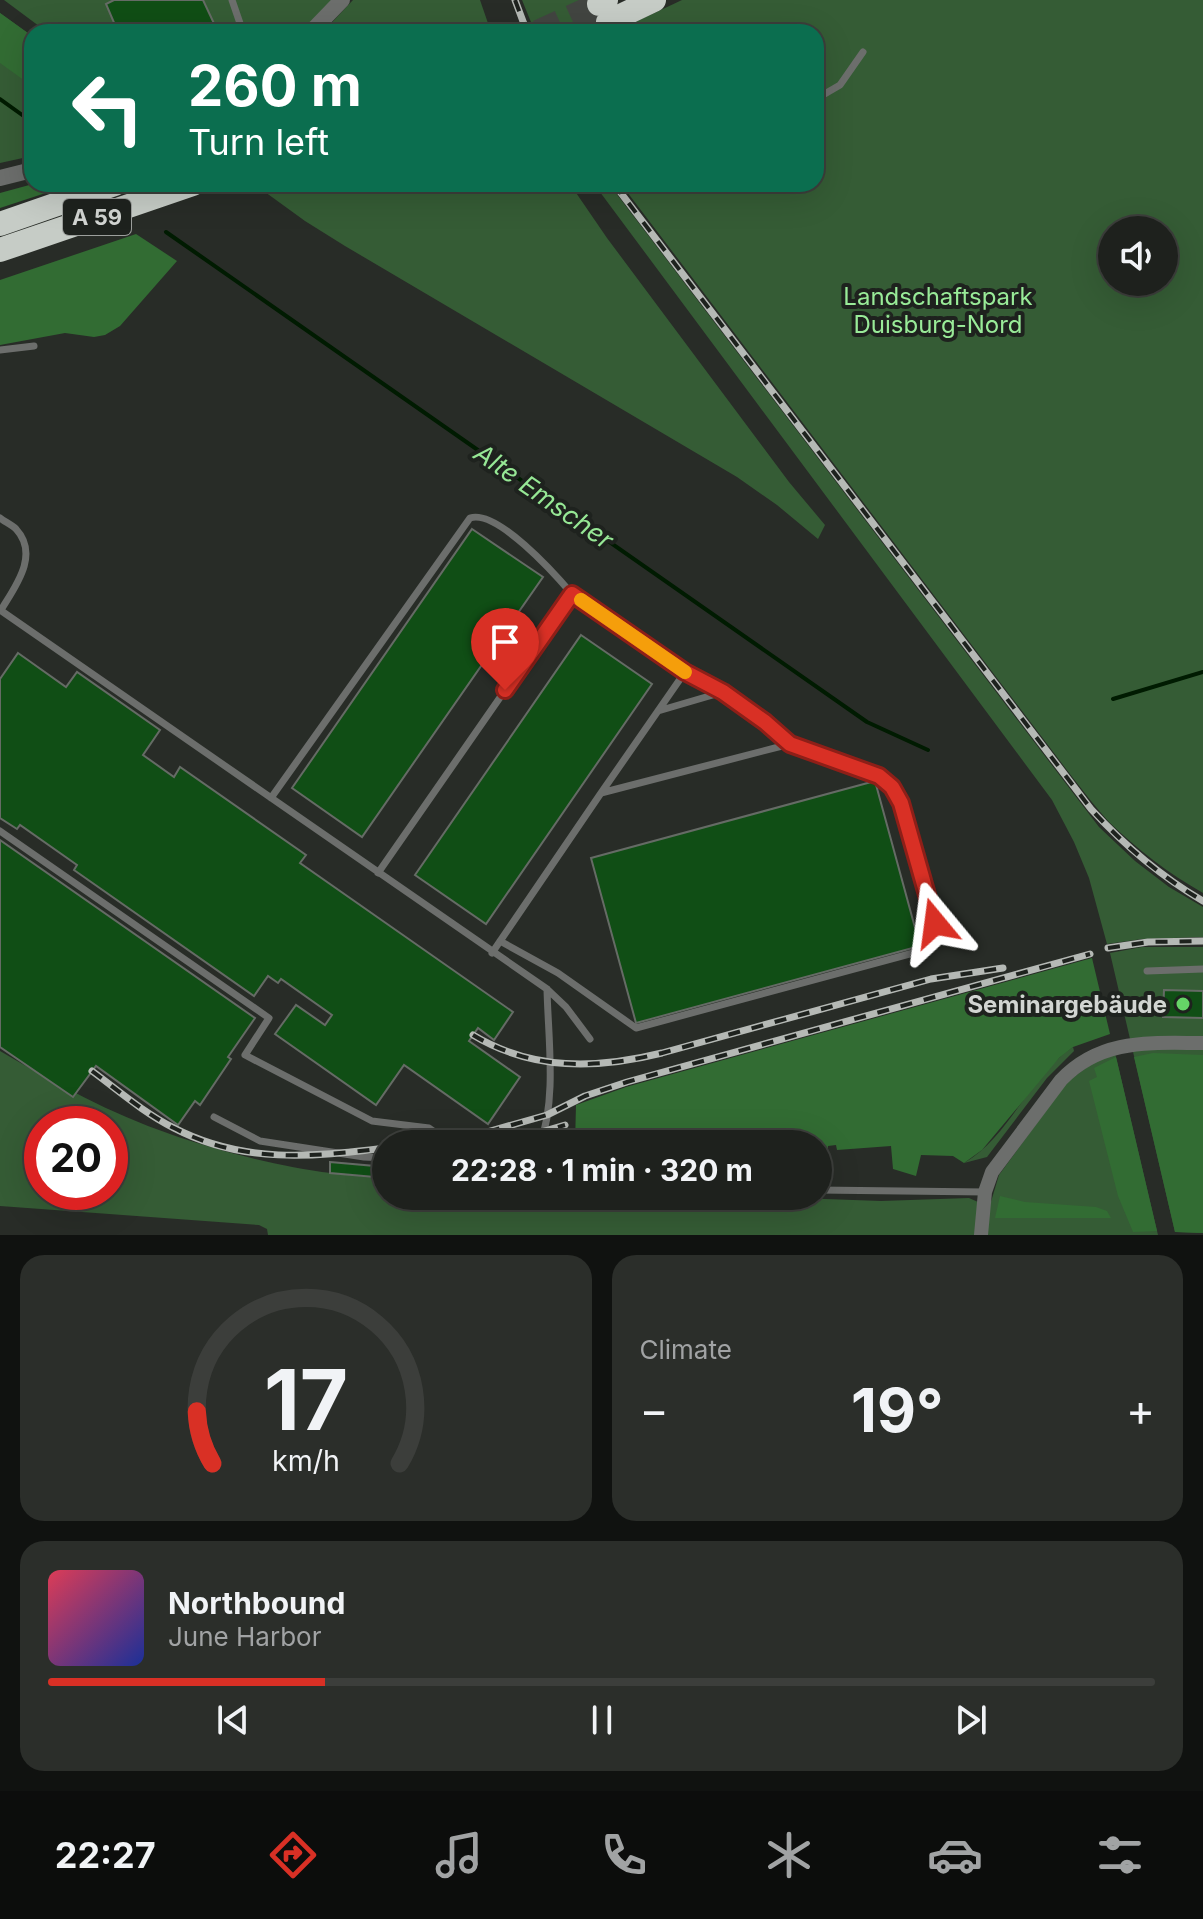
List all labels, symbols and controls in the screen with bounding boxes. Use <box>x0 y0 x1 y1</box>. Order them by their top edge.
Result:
text: 260 m <box>188 52 362 120</box>
icon: left <box>56 56 160 160</box>
text: Turn left <box>188 120 329 164</box>
road number: A 59 <box>63 199 131 235</box>
map controls <box>1098 216 1178 296</box>
button: sound <box>1098 216 1178 296</box>
park label: Landschaftspark Duisburg-Nord <box>843 282 1033 339</box>
water label: Alte Emscher <box>468 436 620 556</box>
pin <box>471 608 539 690</box>
icon: arrive <box>483 620 527 664</box>
position arrow <box>893 881 977 965</box>
place label: Seminargebäude <box>967 990 1167 1019</box>
marker: Seminargebäude <box>1174 995 1192 1013</box>
speed limit sign: 20 <box>24 1106 128 1210</box>
text: 22:28 · 1 min · 320 m <box>451 1152 753 1188</box>
text: Climate <box>640 1334 732 1365</box>
text: 17 <box>264 1349 348 1450</box>
text: 19° <box>851 1374 943 1446</box>
text: − <box>640 1383 669 1437</box>
text: + <box>1126 1383 1155 1437</box>
text: km/h <box>272 1443 340 1478</box>
text: Northbound <box>168 1585 345 1621</box>
text: June Harbor <box>168 1621 321 1652</box>
icon: previous <box>211 1698 255 1742</box>
icon: pause <box>580 1698 624 1742</box>
icon: next <box>949 1698 993 1742</box>
icon: directions <box>265 1827 321 1883</box>
icon: music <box>431 1827 487 1883</box>
icon: phone <box>596 1827 652 1883</box>
icon: climate <box>761 1827 817 1883</box>
icon: car <box>927 1827 983 1883</box>
icon: filters <box>1092 1827 1148 1883</box>
text: 22:27 <box>55 1833 156 1877</box>

